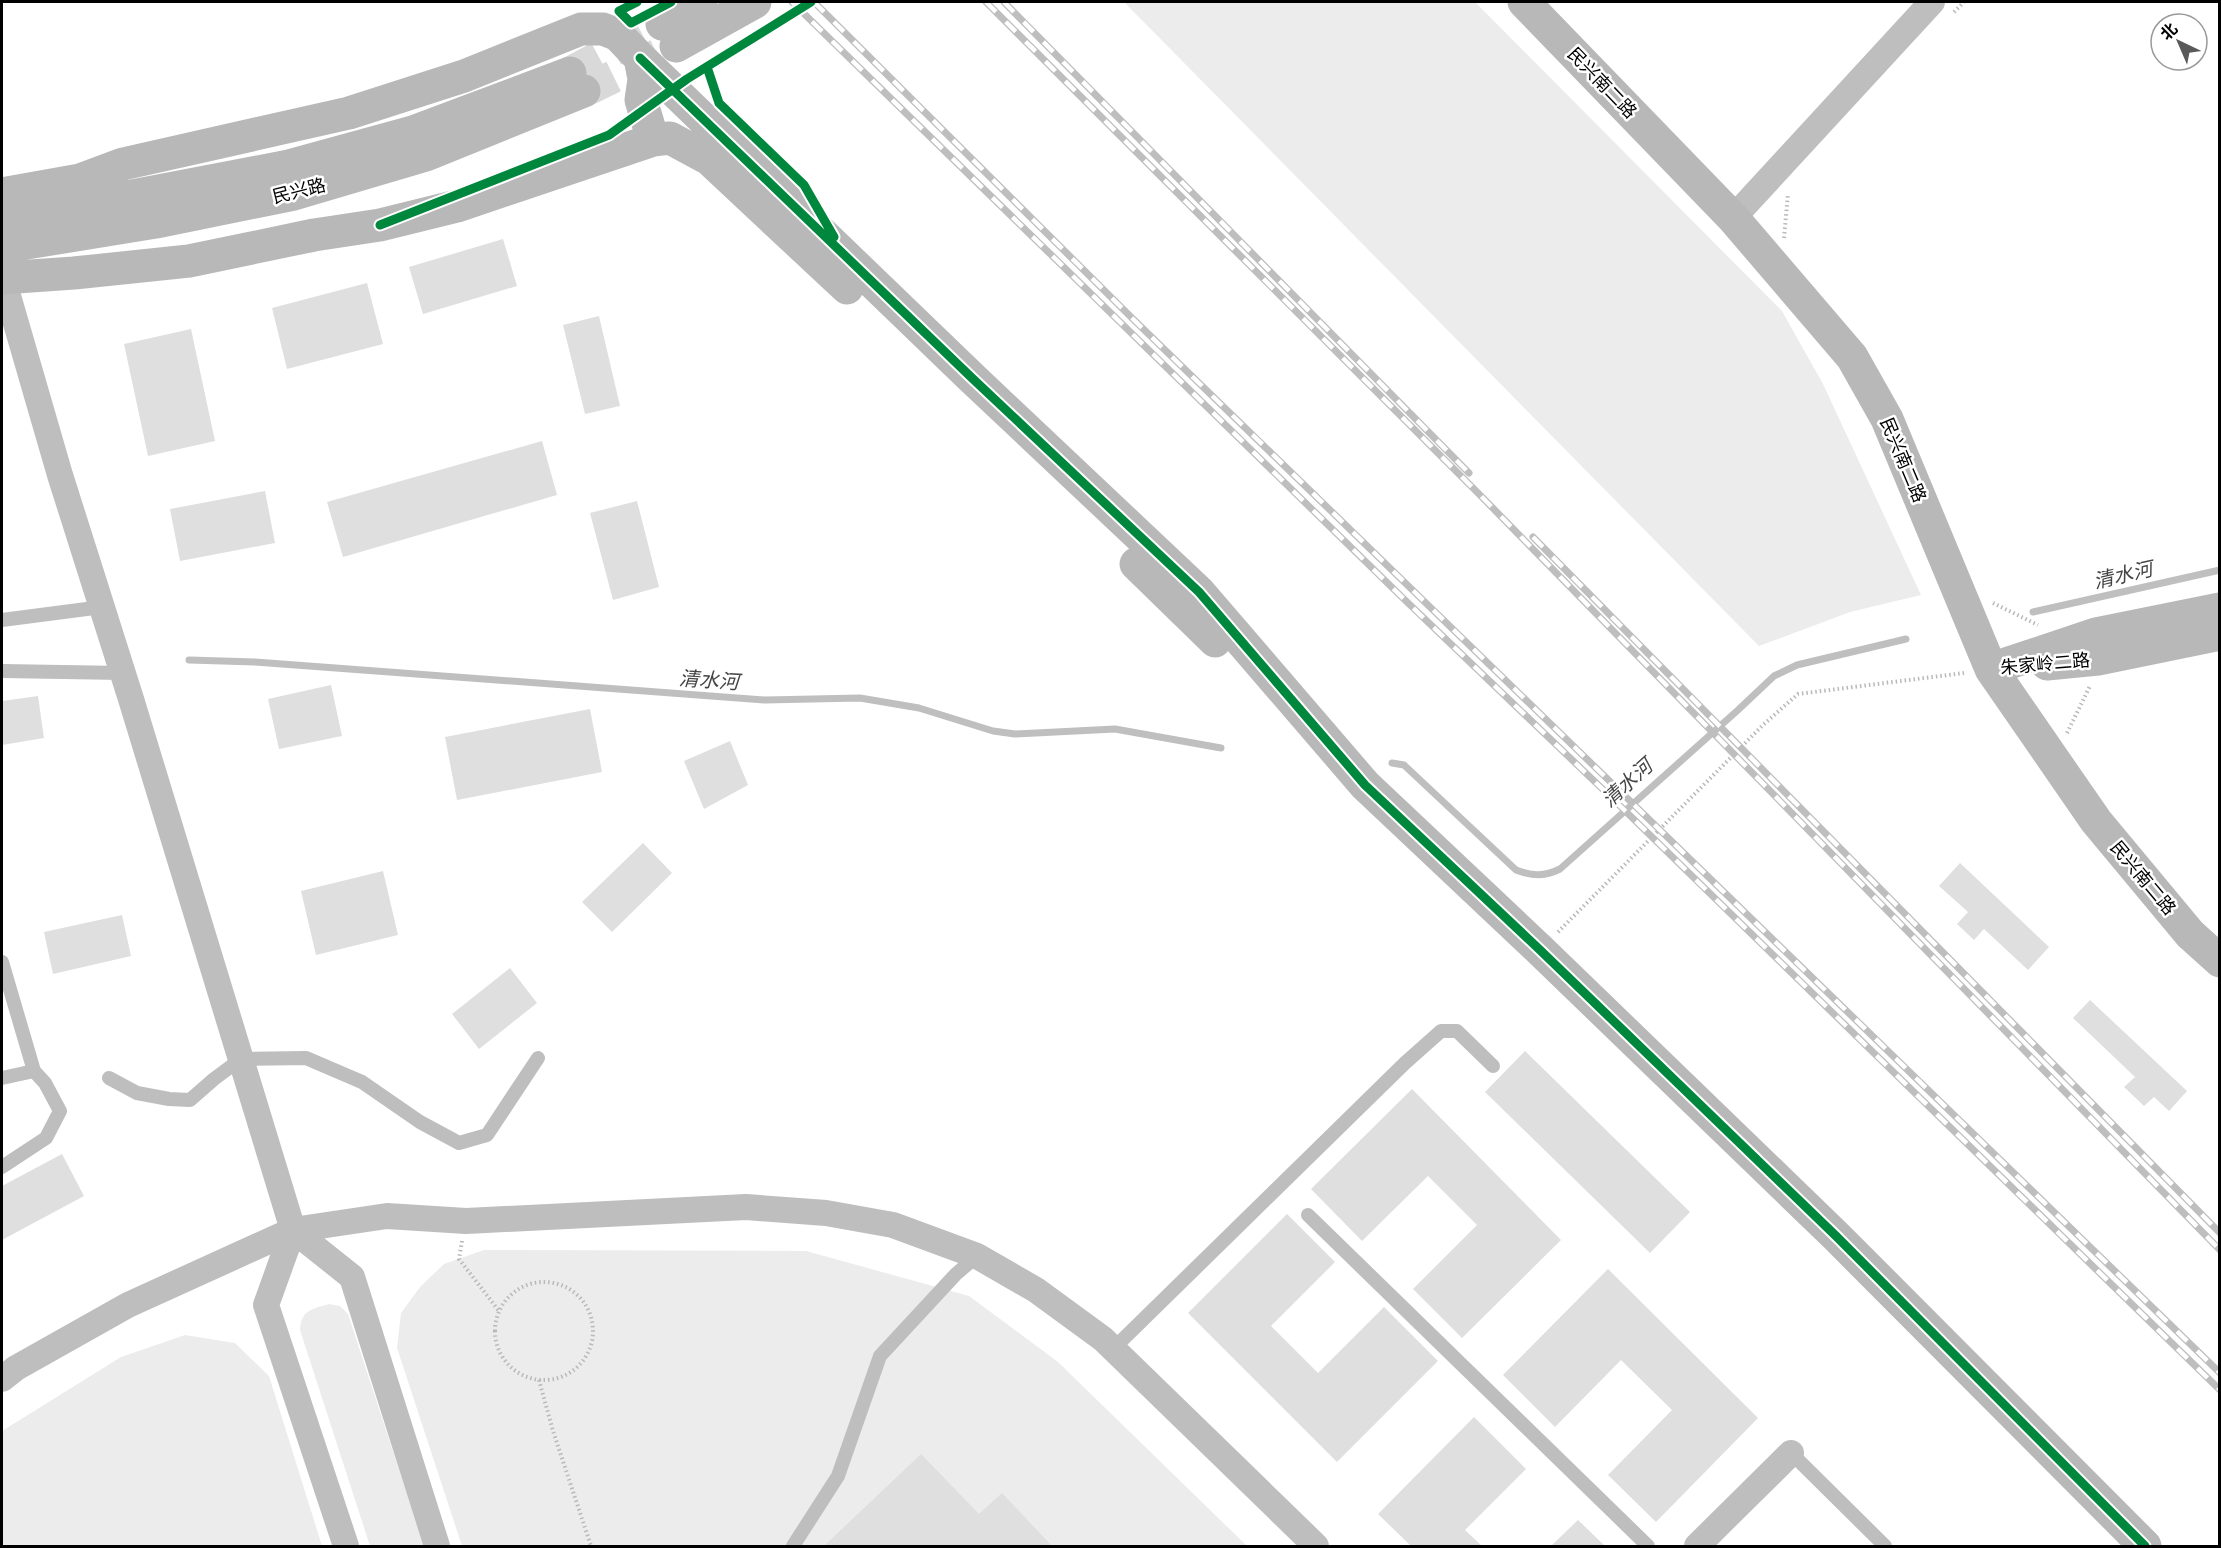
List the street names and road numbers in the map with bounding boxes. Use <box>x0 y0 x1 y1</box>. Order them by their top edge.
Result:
street label: 民兴南二路 <box>1564 42 1642 122</box>
street label: 民兴路 <box>270 173 328 207</box>
street label: 民兴南二路 <box>1876 414 1932 505</box>
street label: 朱家岭二路 <box>1999 648 2091 678</box>
street label: 民兴南二路 <box>2106 836 2181 919</box>

